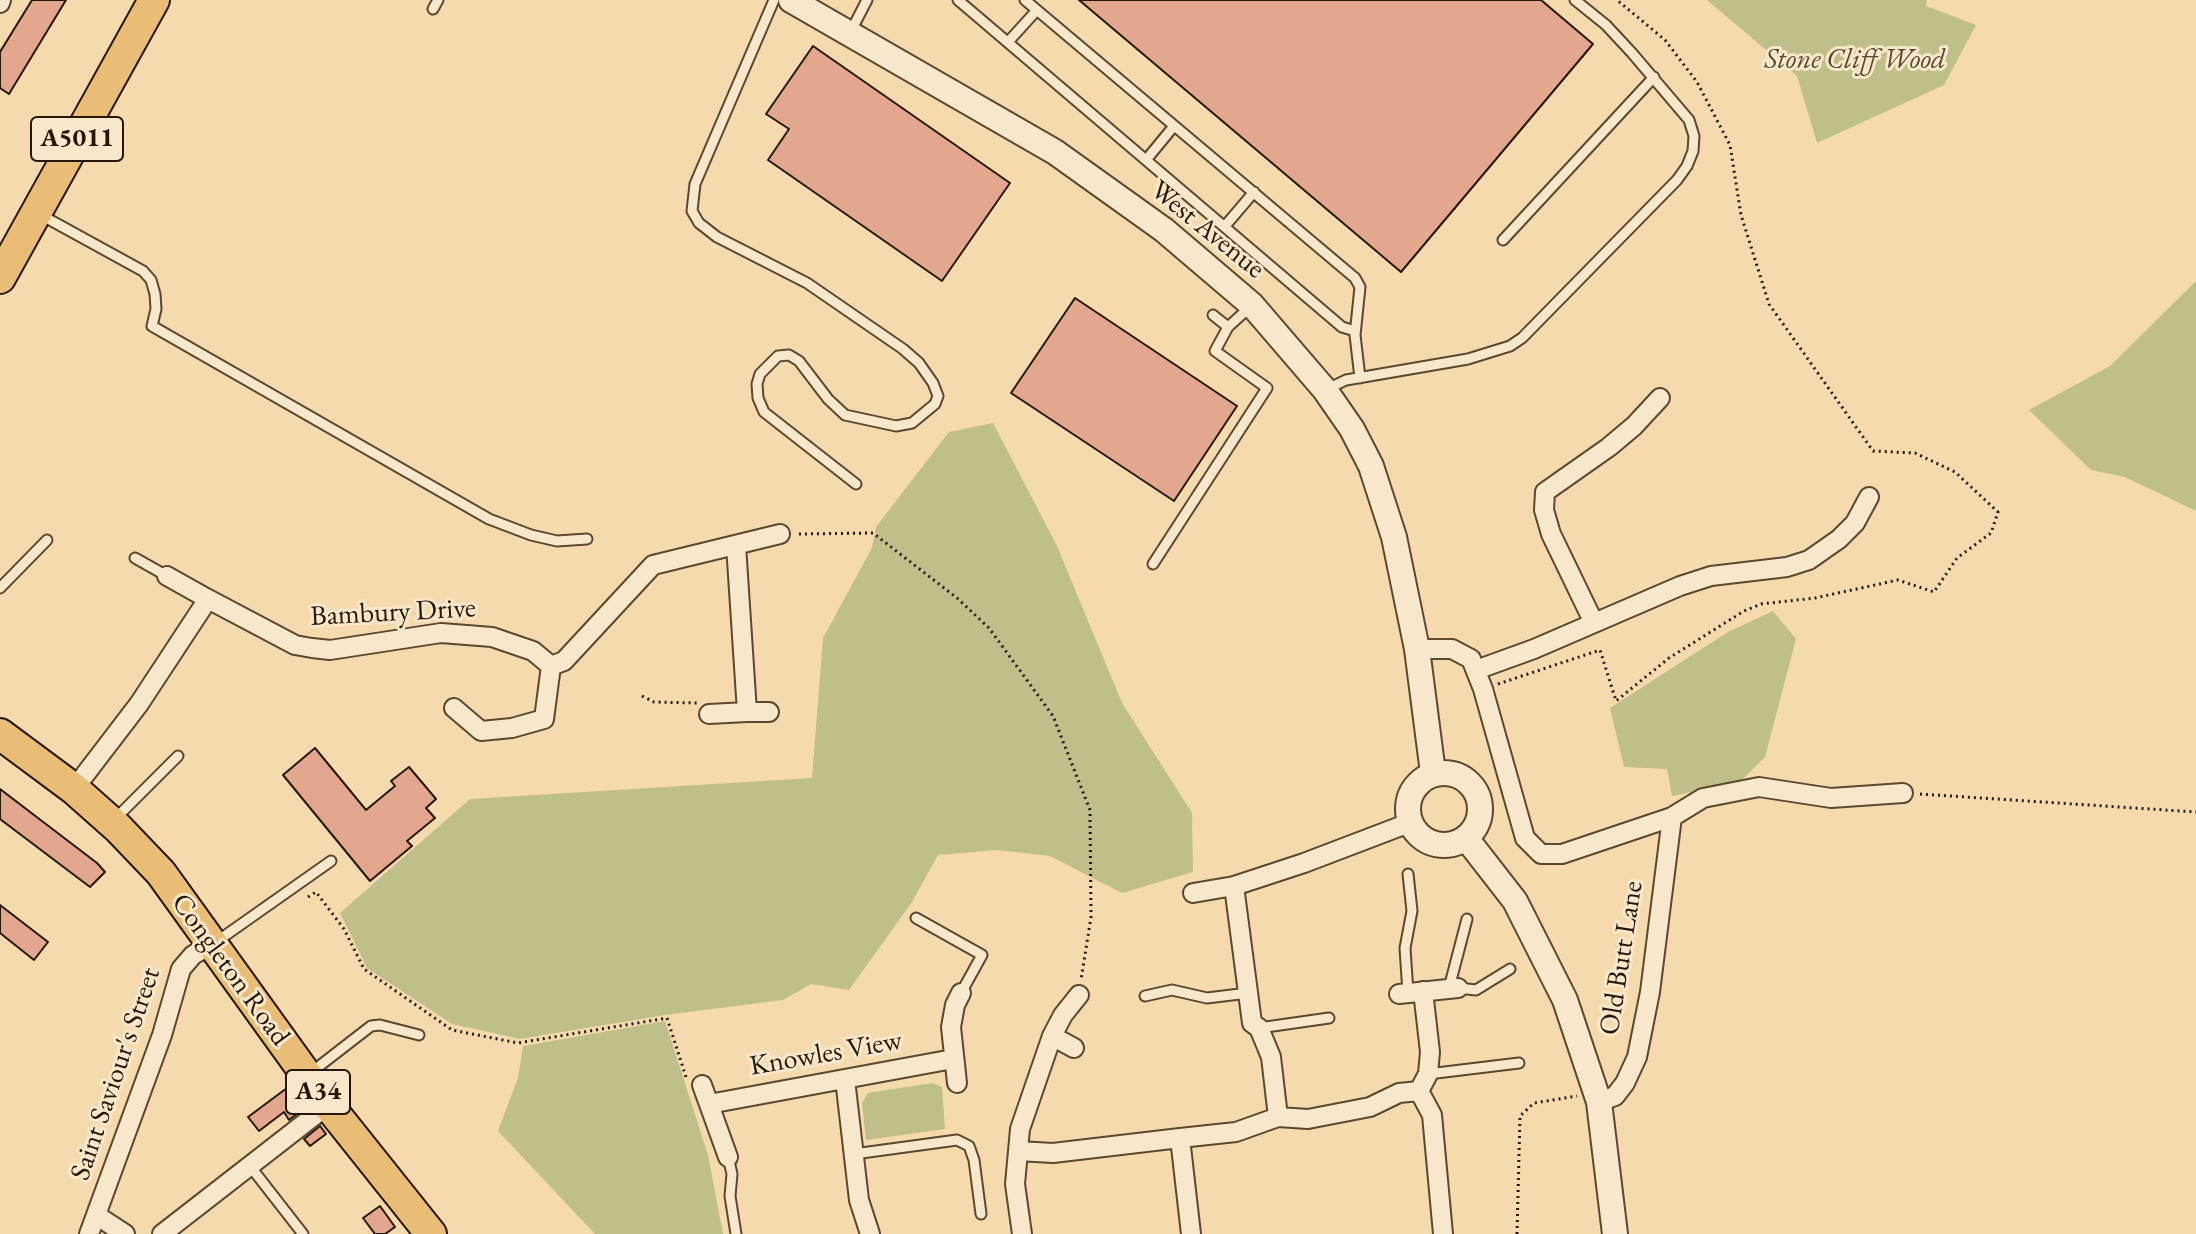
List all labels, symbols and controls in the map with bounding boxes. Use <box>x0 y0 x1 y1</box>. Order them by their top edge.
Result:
park label: Stone Cliff Wood <box>1764 43 1946 77</box>
road number: A5011 <box>31 117 123 161</box>
street label: West Avenue <box>1143 174 1271 286</box>
street label: Bambury Drive <box>309 592 477 634</box>
street label: Old Butt Lane <box>1593 879 1651 1037</box>
street label: Congleton Road <box>164 887 296 1053</box>
street label: Saint Saviour's Street <box>64 963 168 1185</box>
street label: Knowles View <box>747 1024 905 1084</box>
road number: A34 <box>286 1070 350 1114</box>

